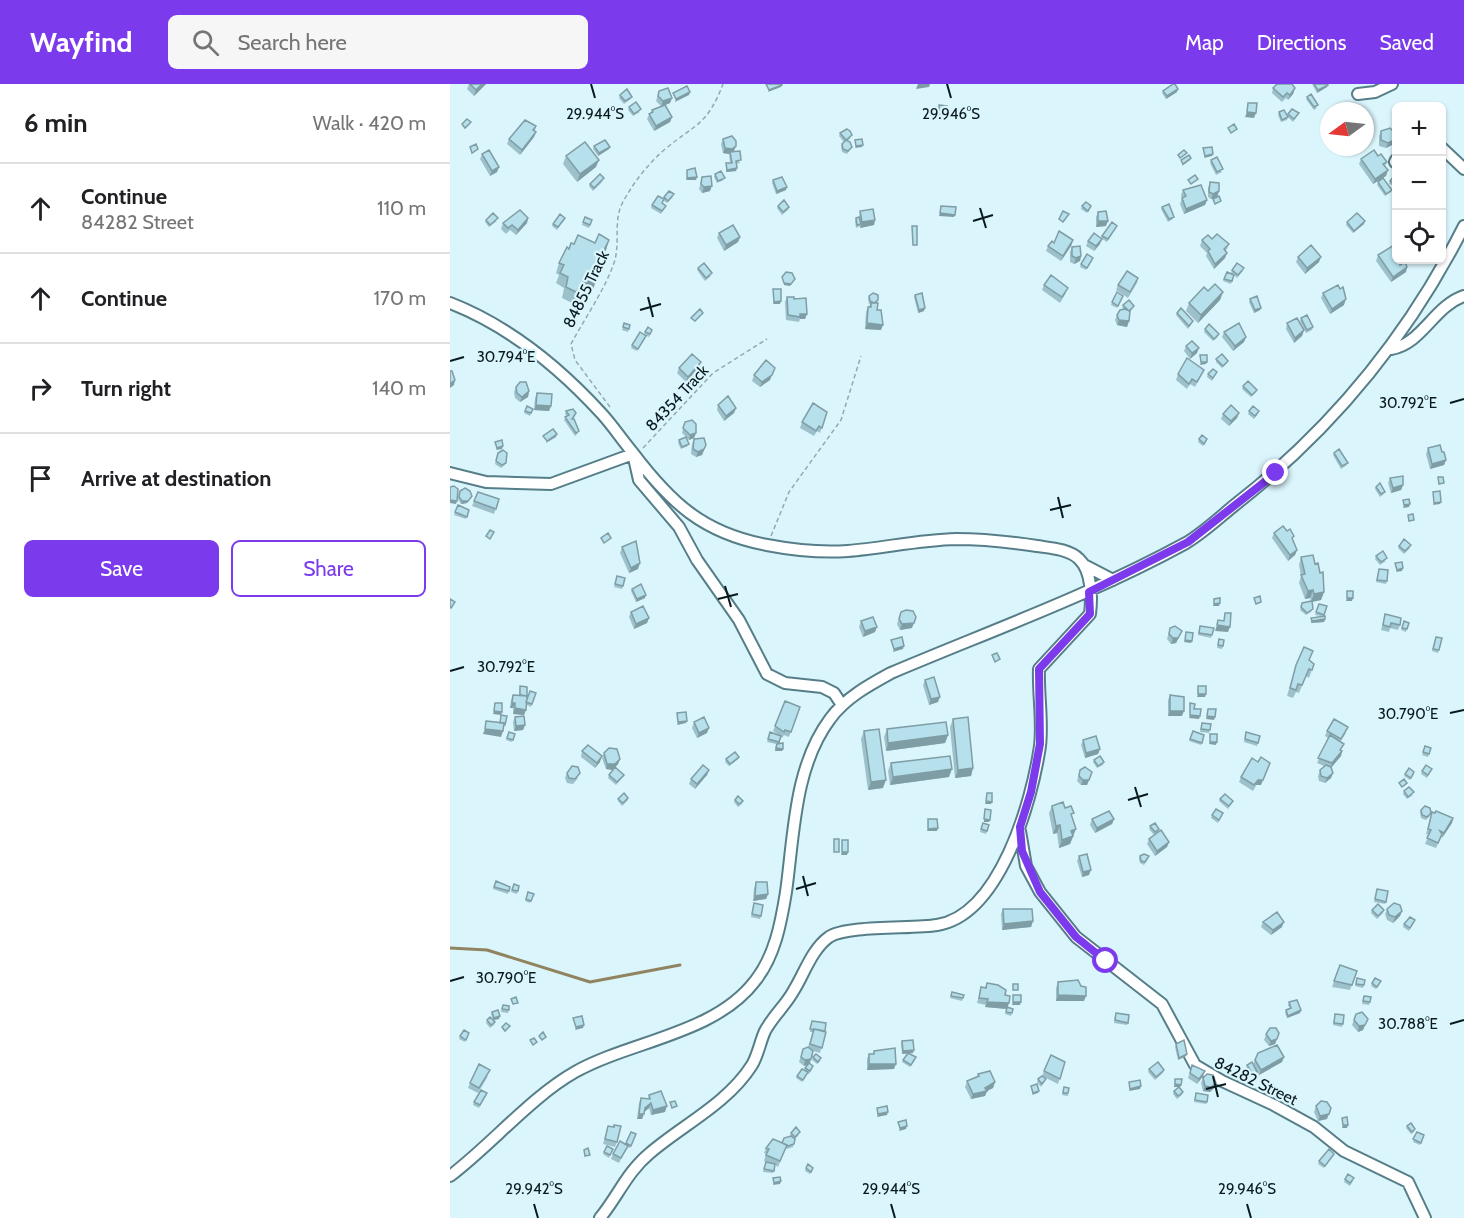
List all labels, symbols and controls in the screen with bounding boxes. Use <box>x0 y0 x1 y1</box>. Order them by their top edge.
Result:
search box <box>168 15 588 69</box>
text: Wayfind <box>30 25 132 59</box>
icon: search <box>189 26 222 59</box>
text: Search here <box>237 29 347 56</box>
text: Map <box>1185 30 1224 55</box>
text: Directions <box>1257 30 1346 55</box>
text: Saved <box>1379 30 1434 55</box>
north arrow <box>1320 102 1374 156</box>
map controls <box>1392 102 1446 264</box>
button: + <box>1392 102 1446 156</box>
text: 29.944°S <box>566 105 624 123</box>
text: 29.946°S <box>922 105 980 123</box>
text: 6 min <box>24 107 88 139</box>
text: Walk · 420 m <box>313 111 426 135</box>
button: − <box>1392 156 1446 210</box>
text: Continue <box>81 183 167 210</box>
icon: ahead <box>24 192 57 225</box>
text: 110 m <box>377 196 426 220</box>
text: 84282 Street <box>81 210 194 234</box>
button: locate <box>1392 210 1446 264</box>
street label: 84855 Track <box>559 246 613 331</box>
icon: ahead <box>24 282 57 315</box>
text: Continue <box>81 285 167 312</box>
text: 170 m <box>374 286 426 310</box>
text: 30.794°E <box>477 348 535 366</box>
street label: 84354 Track <box>642 360 713 435</box>
icon: right <box>24 372 57 405</box>
text: Turn right <box>81 375 171 402</box>
text: 140 m <box>372 376 426 400</box>
text: 30.792°E <box>1379 394 1437 412</box>
route end <box>1262 459 1288 485</box>
icon: arrive <box>24 462 57 495</box>
text: Arrive at destination <box>81 465 271 492</box>
button: Save <box>24 540 219 597</box>
button: Share <box>231 540 426 597</box>
text: 30.792°E <box>477 658 535 676</box>
text: 30.790°E <box>1378 705 1438 723</box>
route start <box>1092 947 1118 973</box>
text: 30.790°E <box>476 969 536 987</box>
text: 30.788°E <box>1378 1015 1438 1033</box>
street label: 84282 Street <box>1211 1053 1301 1110</box>
text: 29.942°S <box>505 1180 563 1198</box>
text: 29.944°S <box>862 1180 920 1198</box>
text: 29.946°S <box>1218 1180 1276 1198</box>

